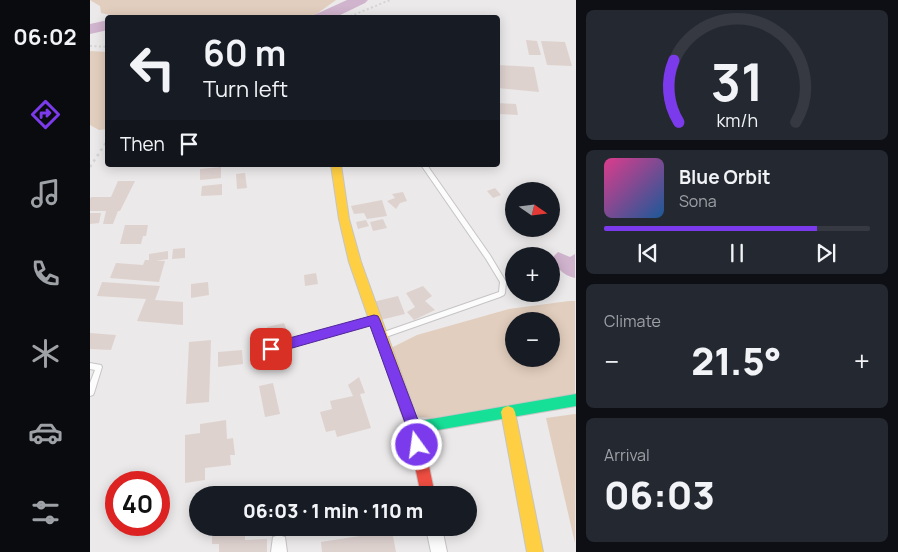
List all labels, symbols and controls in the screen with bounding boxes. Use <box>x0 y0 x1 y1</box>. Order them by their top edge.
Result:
text: 06:02 <box>13 22 77 52</box>
text: 60 m <box>203 29 286 77</box>
icon: left <box>120 35 185 100</box>
text: 31 <box>710 46 764 117</box>
text: Turn left <box>203 74 288 104</box>
icon: directions <box>28 97 63 132</box>
text: km/h <box>716 108 758 132</box>
icon: arrive <box>175 130 203 158</box>
text: Then <box>120 131 165 157</box>
text: Blue Orbit <box>679 164 771 190</box>
icon: music <box>28 176 63 211</box>
north arrow <box>505 182 560 238</box>
map controls <box>505 182 560 367</box>
text: Sona <box>679 190 717 212</box>
icon: previous <box>634 239 662 267</box>
icon: pause <box>723 239 751 267</box>
icon: next <box>812 239 840 267</box>
button: + <box>505 247 560 302</box>
icon: phone <box>28 256 63 291</box>
text: Climate <box>604 310 661 332</box>
button: − <box>505 312 560 367</box>
pin <box>250 328 292 370</box>
text: 21.5° <box>691 334 782 386</box>
icon: arrive <box>257 335 285 363</box>
icon: climate <box>28 336 63 371</box>
text: − <box>604 342 619 380</box>
text: + <box>854 342 870 380</box>
icon: car <box>28 415 63 450</box>
position arrow <box>390 418 442 470</box>
text: Arrival <box>604 444 650 466</box>
text: 06:03 <box>604 468 715 520</box>
speed limit sign: 40 <box>105 471 170 536</box>
icon: filters <box>28 495 63 530</box>
text: 06:03 · 1 min · 110 m <box>243 498 423 524</box>

